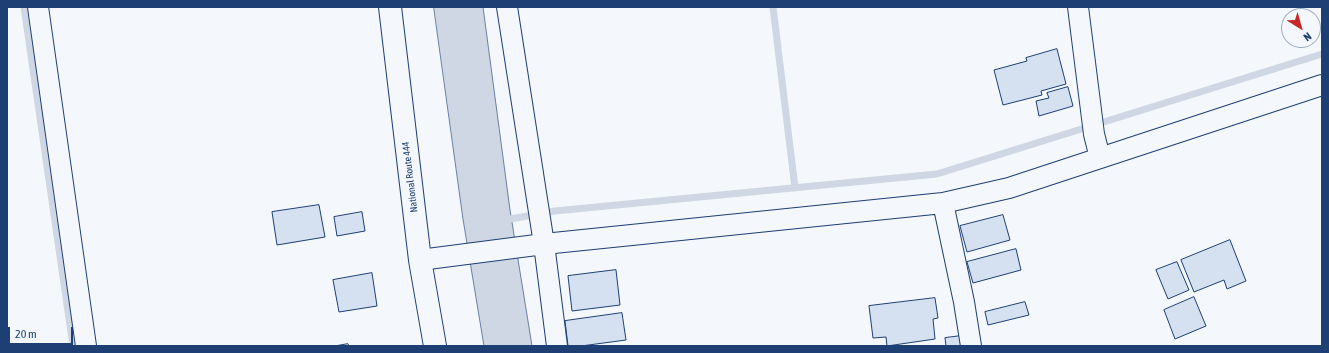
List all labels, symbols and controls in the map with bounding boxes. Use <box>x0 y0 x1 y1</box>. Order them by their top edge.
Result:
north arrow <box>1281 8 1321 48</box>
text: N <box>1301 30 1314 44</box>
street label: National Route 444 <box>400 141 420 213</box>
scale bar <box>10 319 75 345</box>
text: 20 m <box>15 327 37 341</box>

